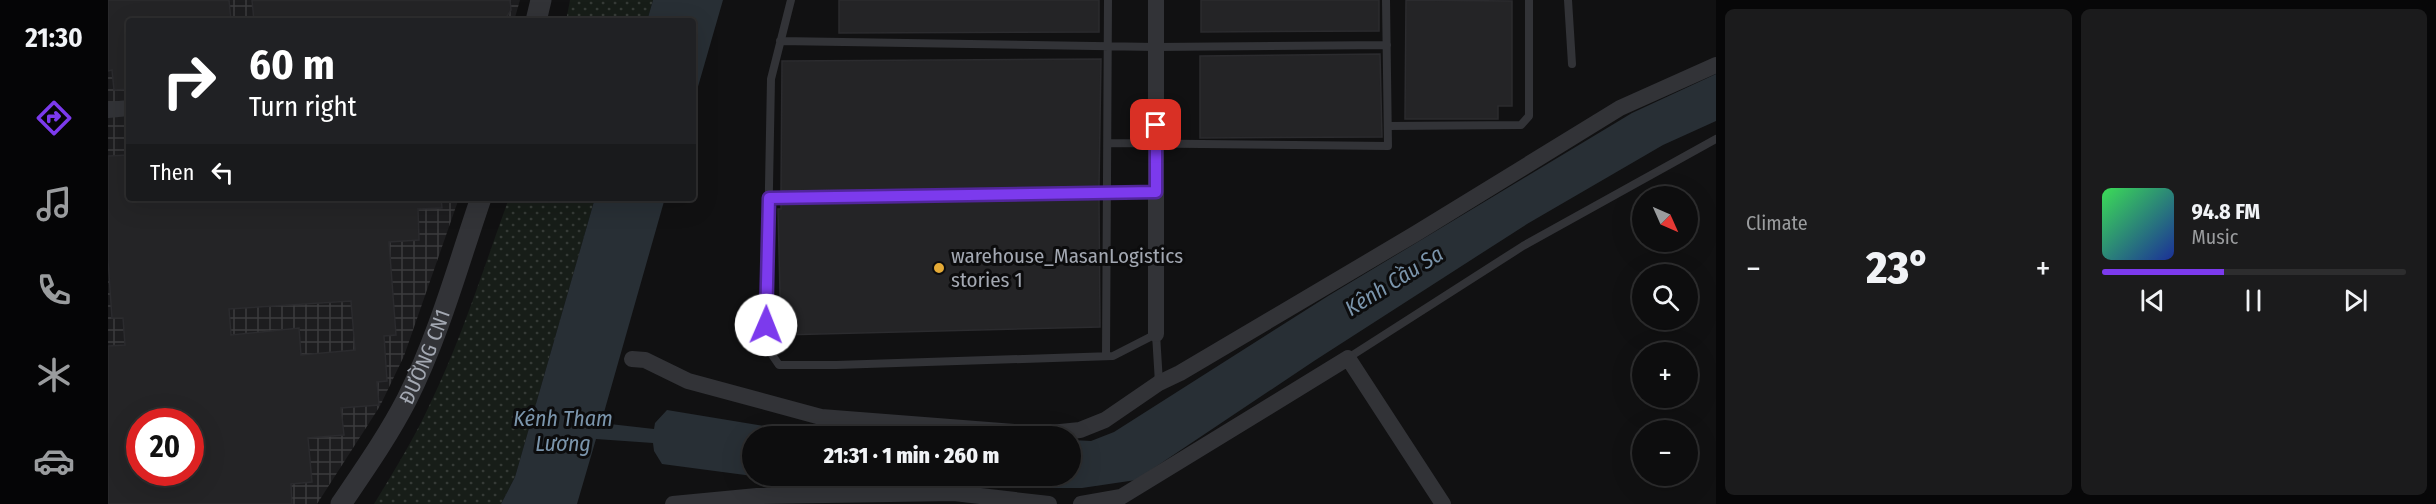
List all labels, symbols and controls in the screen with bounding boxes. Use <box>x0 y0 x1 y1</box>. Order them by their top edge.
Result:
text: 21:30 <box>25 22 83 54</box>
text: 60 m <box>249 40 335 90</box>
icon: right <box>150 42 228 120</box>
text: Turn right <box>249 91 357 123</box>
icon: directions <box>33 97 75 139</box>
pin <box>1130 99 1181 150</box>
icon: arrive <box>1139 108 1172 141</box>
icon: left <box>206 156 239 189</box>
text: Then <box>150 159 194 186</box>
icon: music <box>33 183 75 225</box>
north arrow <box>1632 186 1698 252</box>
map controls <box>1632 186 1698 486</box>
text: 94.8 FM <box>2192 198 2260 225</box>
text: Climate <box>1746 211 1808 235</box>
text: Music <box>2192 225 2238 249</box>
water label: Kênh Cầu Sa <box>1340 240 1448 322</box>
text: 23° <box>1866 241 1930 295</box>
place label: warehouse_MasanLogistics stories 1 <box>951 243 1183 293</box>
text: − <box>1746 249 1761 289</box>
text: + <box>2035 249 2051 289</box>
marker: warehouse_MasanLogistics stories 1 <box>932 261 946 275</box>
button: search <box>1632 264 1698 330</box>
icon: phone <box>33 269 75 311</box>
icon: previous <box>2136 284 2169 317</box>
icon: pause <box>2237 284 2270 317</box>
icon: next <box>2339 284 2372 317</box>
position arrow <box>734 293 798 357</box>
street label: ĐƯỜNG CN1 <box>393 306 456 409</box>
button: + <box>1632 342 1698 408</box>
icon: climate <box>33 354 75 396</box>
water label: Kênh Tham Lương <box>513 405 613 457</box>
speed limit sign: 20 <box>126 408 204 486</box>
button: − <box>1632 420 1698 486</box>
icon: car <box>33 440 75 482</box>
text: 21:31 · 1 min · 260 m <box>824 442 999 469</box>

